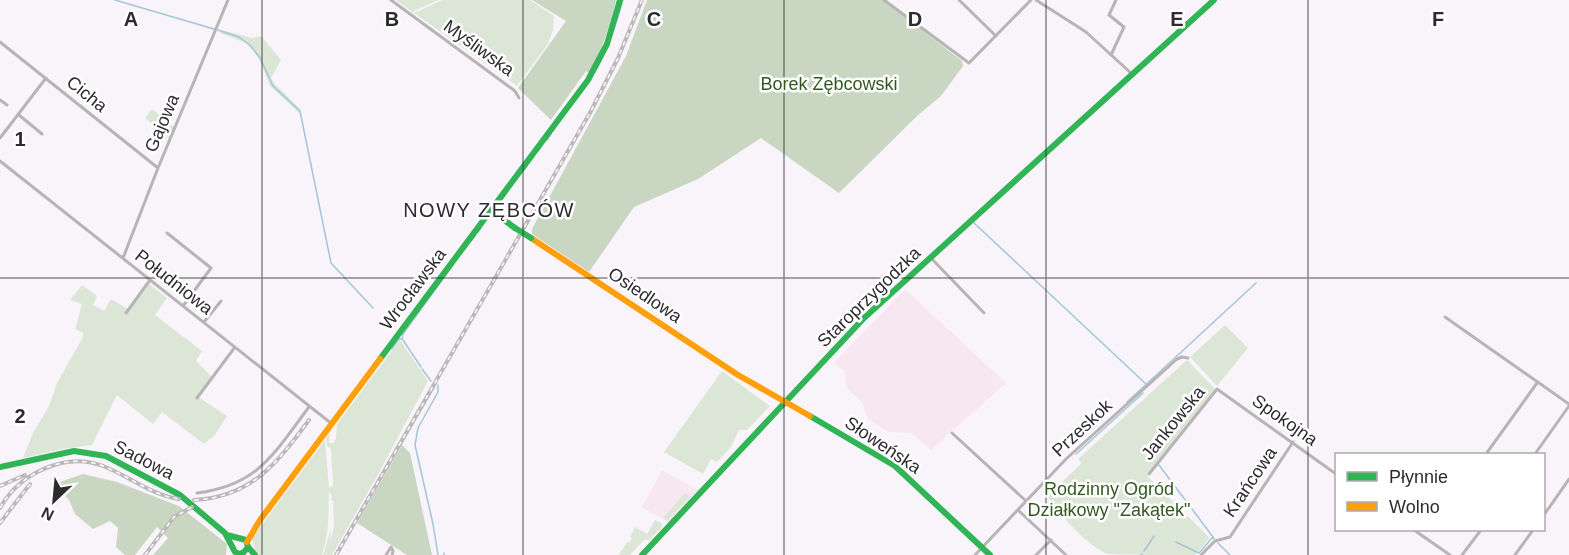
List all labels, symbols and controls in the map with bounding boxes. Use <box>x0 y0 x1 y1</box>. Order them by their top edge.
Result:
text: A <box>124 8 138 30</box>
text: B <box>385 8 399 30</box>
text: C <box>647 8 661 30</box>
text: D <box>908 8 922 30</box>
text: E <box>1170 8 1184 30</box>
text: F <box>1432 8 1444 30</box>
street label: Myśliwska <box>440 16 519 81</box>
street label: Cicha <box>63 72 112 117</box>
park label: Borek Zębcowski <box>760 74 898 94</box>
street label: Gajowa <box>141 90 184 155</box>
text: 1 <box>14 128 26 150</box>
district label: NOWY ZĘBCÓW <box>403 199 575 221</box>
street label: Staroprzygodzka <box>813 242 925 351</box>
street label: Wrocławska <box>376 244 451 334</box>
street label: Południowa <box>131 245 218 319</box>
street label: Osiedlowa <box>605 263 686 327</box>
street label: Jankowska <box>1137 381 1209 464</box>
street label: Spokojna <box>1249 390 1322 450</box>
street label: Przeskok <box>1048 395 1117 461</box>
text: 2 <box>14 405 26 427</box>
street label: Słoweńska <box>841 412 925 478</box>
street label: Sadowa <box>110 436 178 484</box>
street label: Krańcowa <box>1219 442 1281 521</box>
legend <box>1335 453 1545 531</box>
text: Płynnie <box>1389 467 1448 487</box>
north arrow <box>24 471 84 531</box>
park label: Rodzinny Ogród Działkowy "Zakątek" <box>1028 479 1190 520</box>
text: Wolno <box>1389 497 1440 517</box>
text: N <box>39 504 57 524</box>

